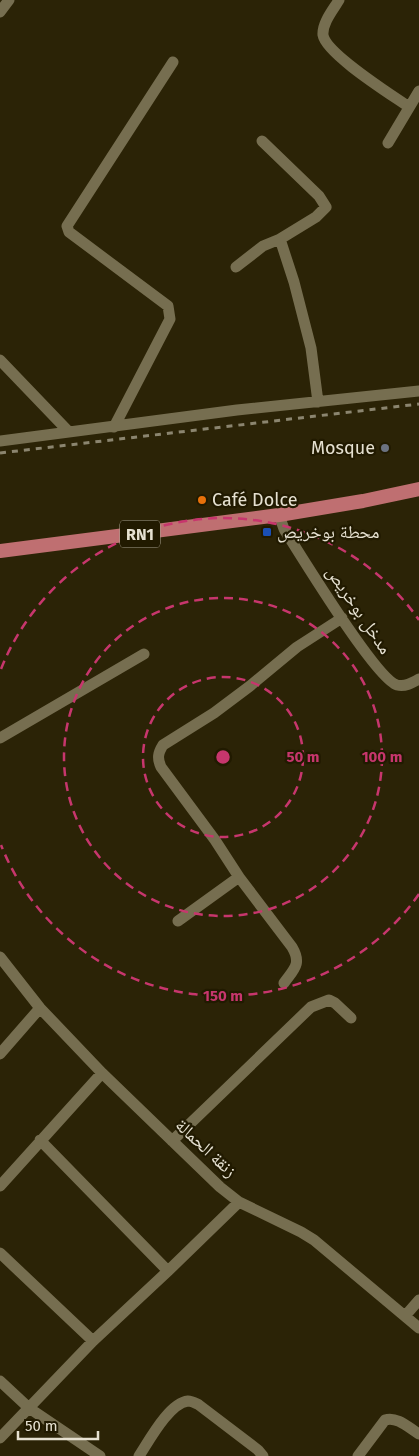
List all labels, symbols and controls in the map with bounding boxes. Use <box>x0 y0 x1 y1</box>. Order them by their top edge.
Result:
place label: Mosque <box>311 437 375 459</box>
marker: Mosque <box>379 442 391 454</box>
place label: Café Dolce <box>212 489 297 511</box>
marker: Café Dolce <box>196 494 208 506</box>
road number: RN1 <box>120 520 160 548</box>
place label: محطة بوخريص <box>277 521 379 543</box>
marker: محطة بوخريص <box>261 526 273 538</box>
street label: مدخل بوخريص <box>321 562 397 658</box>
centre of rings <box>214 748 232 766</box>
text: 50 m <box>286 748 320 766</box>
text: 100 m <box>362 748 402 766</box>
text: 150 m <box>203 987 243 1005</box>
street label: زنقة الحمالة <box>171 1114 241 1182</box>
scale bar <box>18 1408 98 1440</box>
text: 50 m <box>25 1417 58 1435</box>

